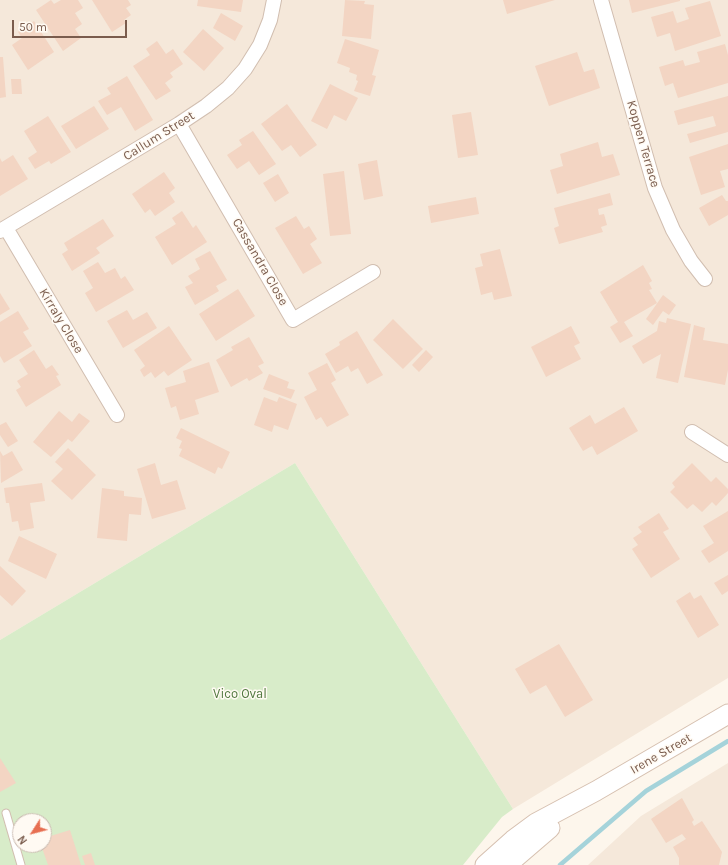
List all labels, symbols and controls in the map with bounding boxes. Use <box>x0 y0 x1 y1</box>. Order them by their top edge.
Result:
scale bar <box>14 12 129 38</box>
text: 50 m <box>19 20 47 34</box>
street label: Koppen Terrace <box>623 99 663 189</box>
street label: Callum Street <box>120 108 198 164</box>
street label: Cassandra Close <box>229 215 291 309</box>
street label: Kirraly Close <box>35 286 87 356</box>
park label: Vico Oval <box>213 686 267 702</box>
street label: Irene Street <box>628 730 694 778</box>
north arrow <box>12 813 52 853</box>
text: N <box>15 833 30 847</box>

